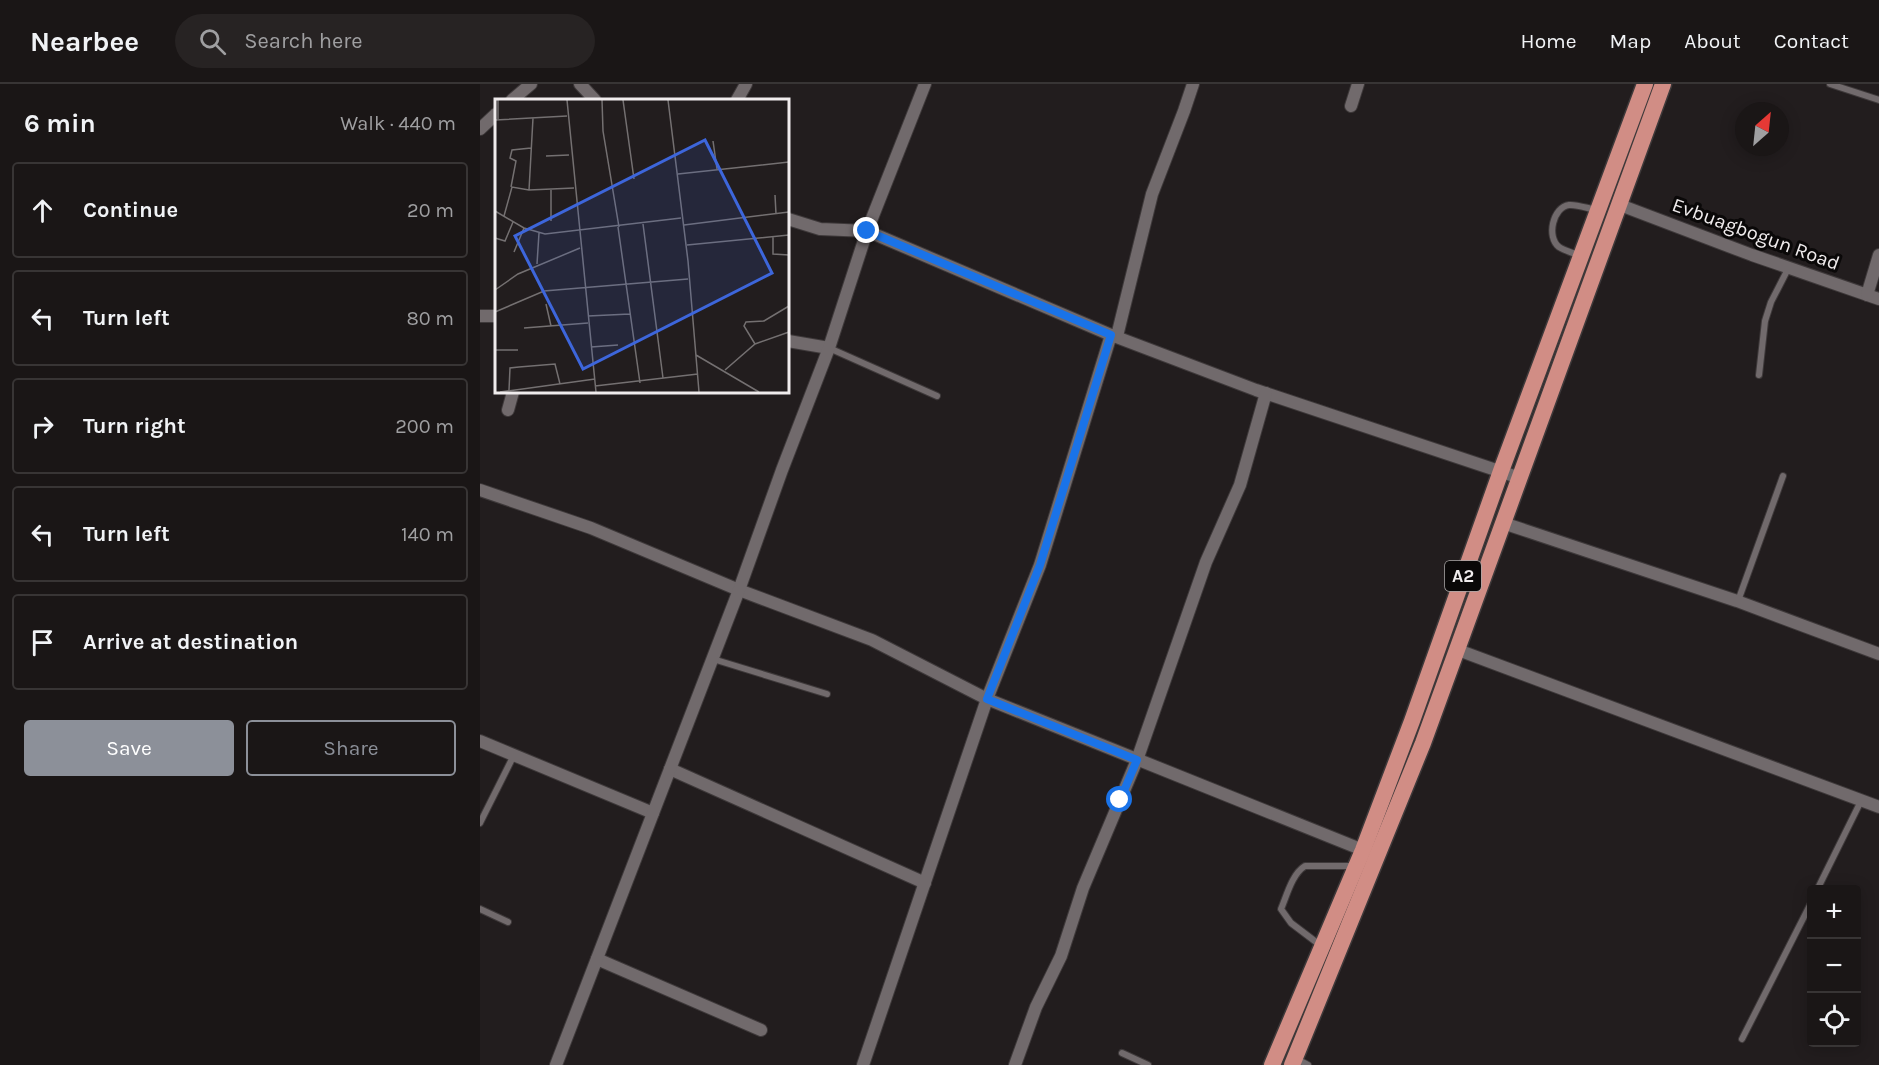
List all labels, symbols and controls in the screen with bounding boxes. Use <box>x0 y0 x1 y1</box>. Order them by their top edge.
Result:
search box <box>175 14 595 68</box>
text: Nearbee <box>30 25 139 58</box>
icon: search <box>196 25 229 58</box>
text: Search here <box>244 28 363 54</box>
text: Home <box>1521 29 1577 53</box>
text: Map <box>1610 29 1651 53</box>
text: About <box>1684 29 1741 53</box>
text: Contact <box>1774 29 1849 53</box>
inset map <box>495 99 789 393</box>
north arrow <box>1735 102 1789 156</box>
text: 6 min <box>24 108 96 139</box>
text: Walk · 440 m <box>340 112 456 135</box>
street label: Evbuagbogun Road <box>1669 193 1843 275</box>
icon: ahead <box>26 194 59 227</box>
text: Continue <box>83 197 178 223</box>
text: 20 m <box>407 199 454 222</box>
route end <box>853 217 879 243</box>
icon: left <box>26 302 59 335</box>
text: Turn left <box>83 305 170 331</box>
text: 80 m <box>406 307 454 330</box>
icon: right <box>26 410 59 443</box>
text: Turn right <box>83 413 186 439</box>
text: 200 m <box>395 415 454 438</box>
icon: left <box>26 518 59 551</box>
text: Turn left <box>83 521 170 547</box>
text: 140 m <box>401 523 454 546</box>
road number: A2 <box>1445 561 1481 591</box>
icon: arrive <box>26 626 59 659</box>
text: Arrive at destination <box>83 629 298 655</box>
button: Save <box>24 720 234 776</box>
button: Share <box>246 720 456 776</box>
route start <box>1106 786 1132 812</box>
map controls <box>1807 885 1861 1047</box>
button: + <box>1807 885 1861 939</box>
button: − <box>1807 939 1861 993</box>
button: locate <box>1807 993 1861 1047</box>

